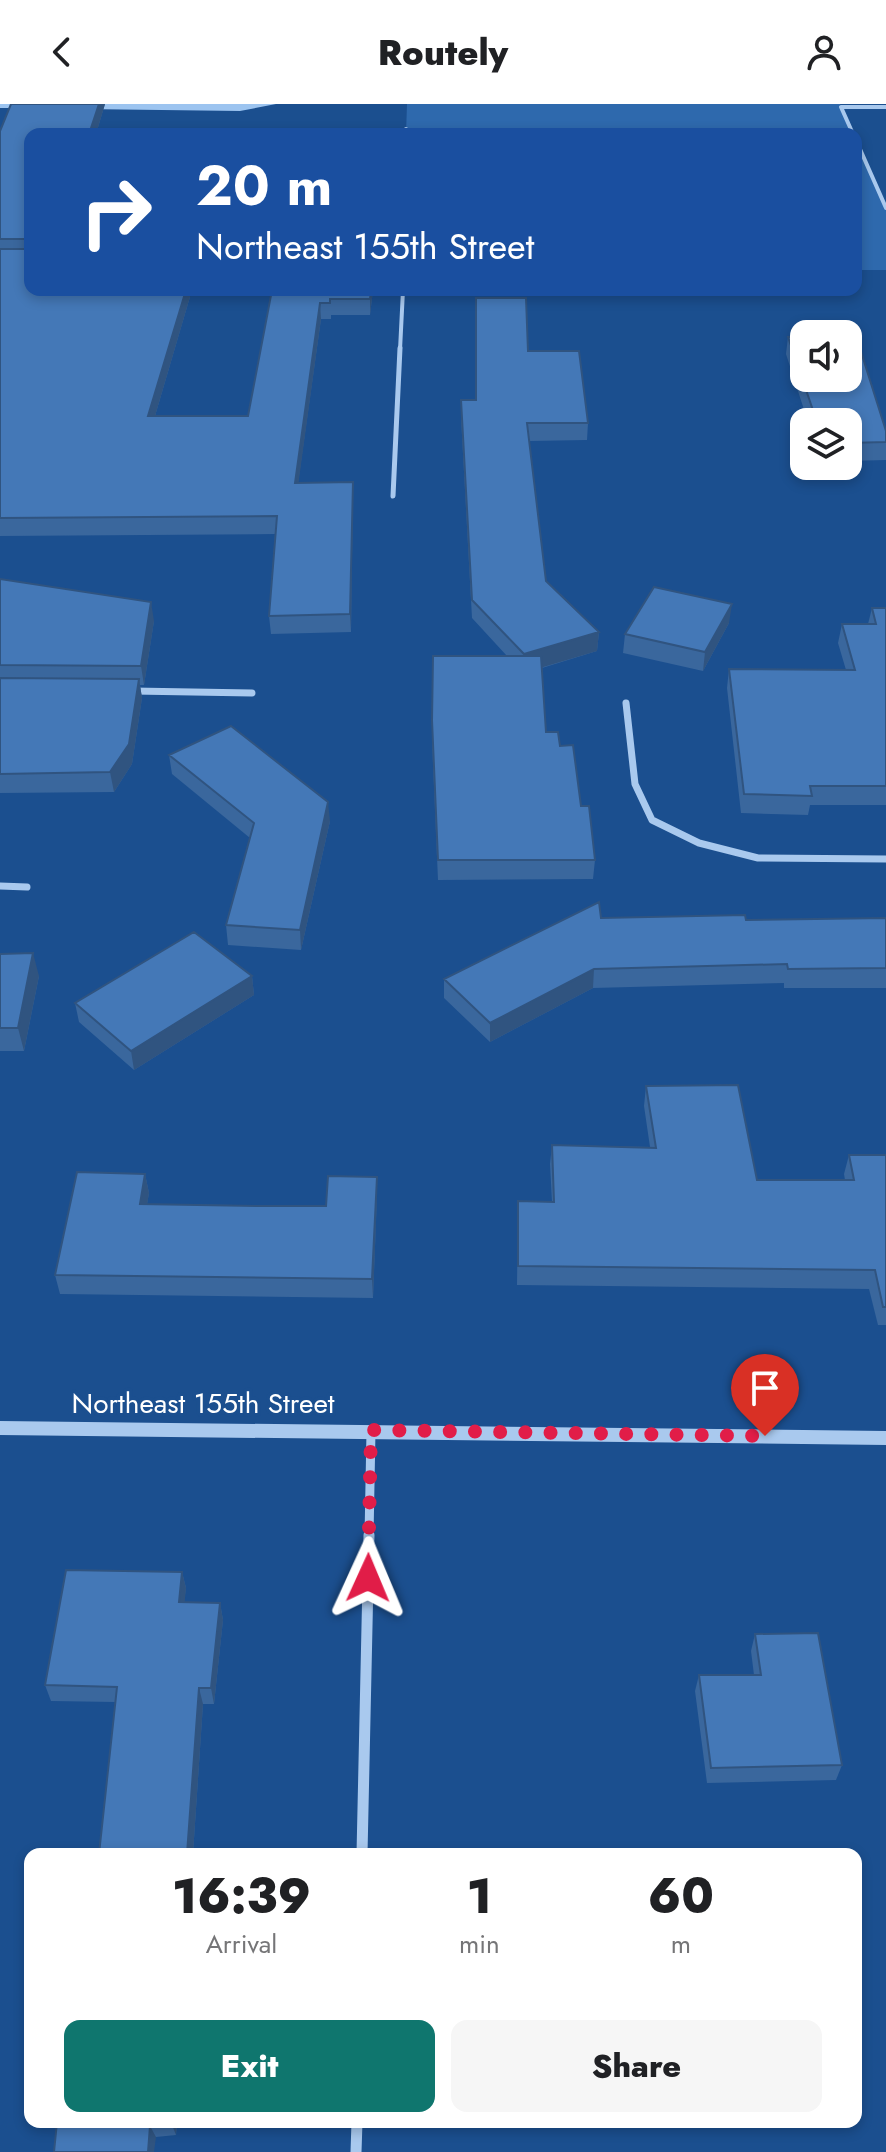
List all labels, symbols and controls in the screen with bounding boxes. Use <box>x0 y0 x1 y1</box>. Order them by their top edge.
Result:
text: Routely <box>378 26 508 78</box>
icon: back <box>40 30 84 74</box>
icon: person <box>802 30 846 74</box>
text: 20 m <box>196 145 333 226</box>
icon: right <box>64 160 168 264</box>
text: Northeast 155th Street <box>196 220 534 272</box>
map controls <box>790 320 862 480</box>
button: sound <box>790 320 862 392</box>
button: layers <box>790 408 862 480</box>
pin <box>731 1354 799 1436</box>
icon: arrive <box>743 1366 787 1410</box>
street label: Northeast 155th Street <box>71 1383 335 1424</box>
position arrow <box>326 1536 410 1620</box>
text: 16:39 <box>172 1862 311 1931</box>
text: 1 <box>467 1862 492 1931</box>
text: 60 <box>648 1862 714 1931</box>
text: Arrival <box>206 1925 277 1963</box>
text: min <box>459 1925 500 1963</box>
text: m <box>671 1925 691 1963</box>
button: Exit <box>64 2020 435 2112</box>
button: Share <box>451 2020 822 2112</box>

